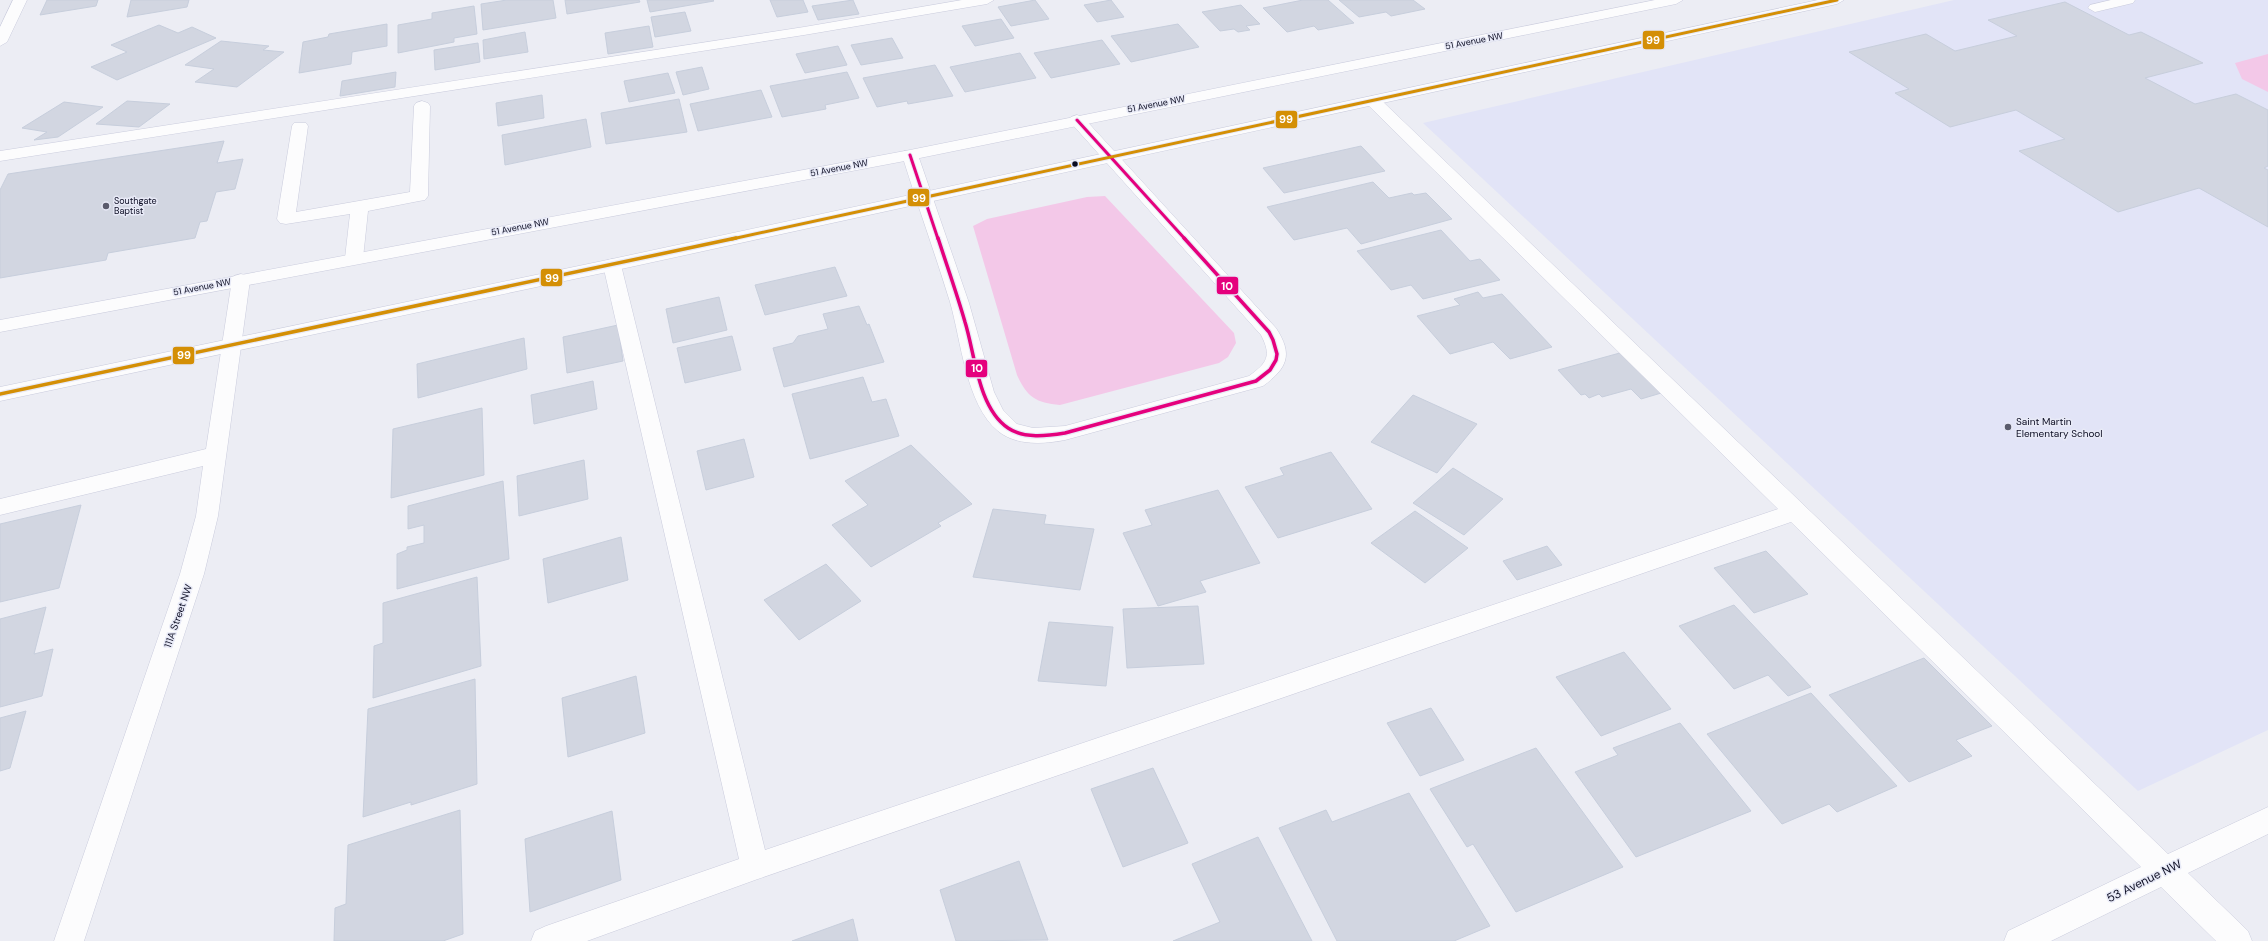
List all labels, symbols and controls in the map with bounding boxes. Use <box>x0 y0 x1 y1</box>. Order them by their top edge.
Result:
street label: 51 Avenue NW <box>1444 29 1504 52</box>
line badge: 99 <box>1642 30 1665 50</box>
text: 99 <box>1646 33 1660 47</box>
street label: 51 Avenue NW <box>1126 92 1186 115</box>
line badge: 99 <box>1275 110 1298 129</box>
text: 99 <box>1279 112 1293 126</box>
street label: 51 Avenue NW <box>809 156 869 179</box>
unlabelled marker <box>1070 159 1080 169</box>
line badge: 99 <box>907 188 930 207</box>
text: 99 <box>912 191 926 205</box>
place label: Southgate Baptist <box>114 195 157 217</box>
marker: Southgate Baptist <box>101 201 111 211</box>
street label: 51 Avenue NW <box>490 215 550 238</box>
line badge: 99 <box>540 268 563 287</box>
text: 99 <box>545 271 559 285</box>
street label: 51 Avenue NW <box>172 275 232 298</box>
line badge: 10 <box>1216 276 1239 295</box>
text: 10 <box>1221 279 1233 293</box>
line badge: 99 <box>172 346 195 365</box>
text: 99 <box>177 348 191 362</box>
line badge: 10 <box>965 359 988 378</box>
text: 10 <box>971 361 983 375</box>
place label: Saint Martin Elementary School <box>2016 415 2103 440</box>
marker: Saint Martin Elementary School <box>2003 422 2013 432</box>
street label: 111A Street NW <box>161 582 195 649</box>
street label: 53 Avenue NW <box>2104 856 2184 906</box>

